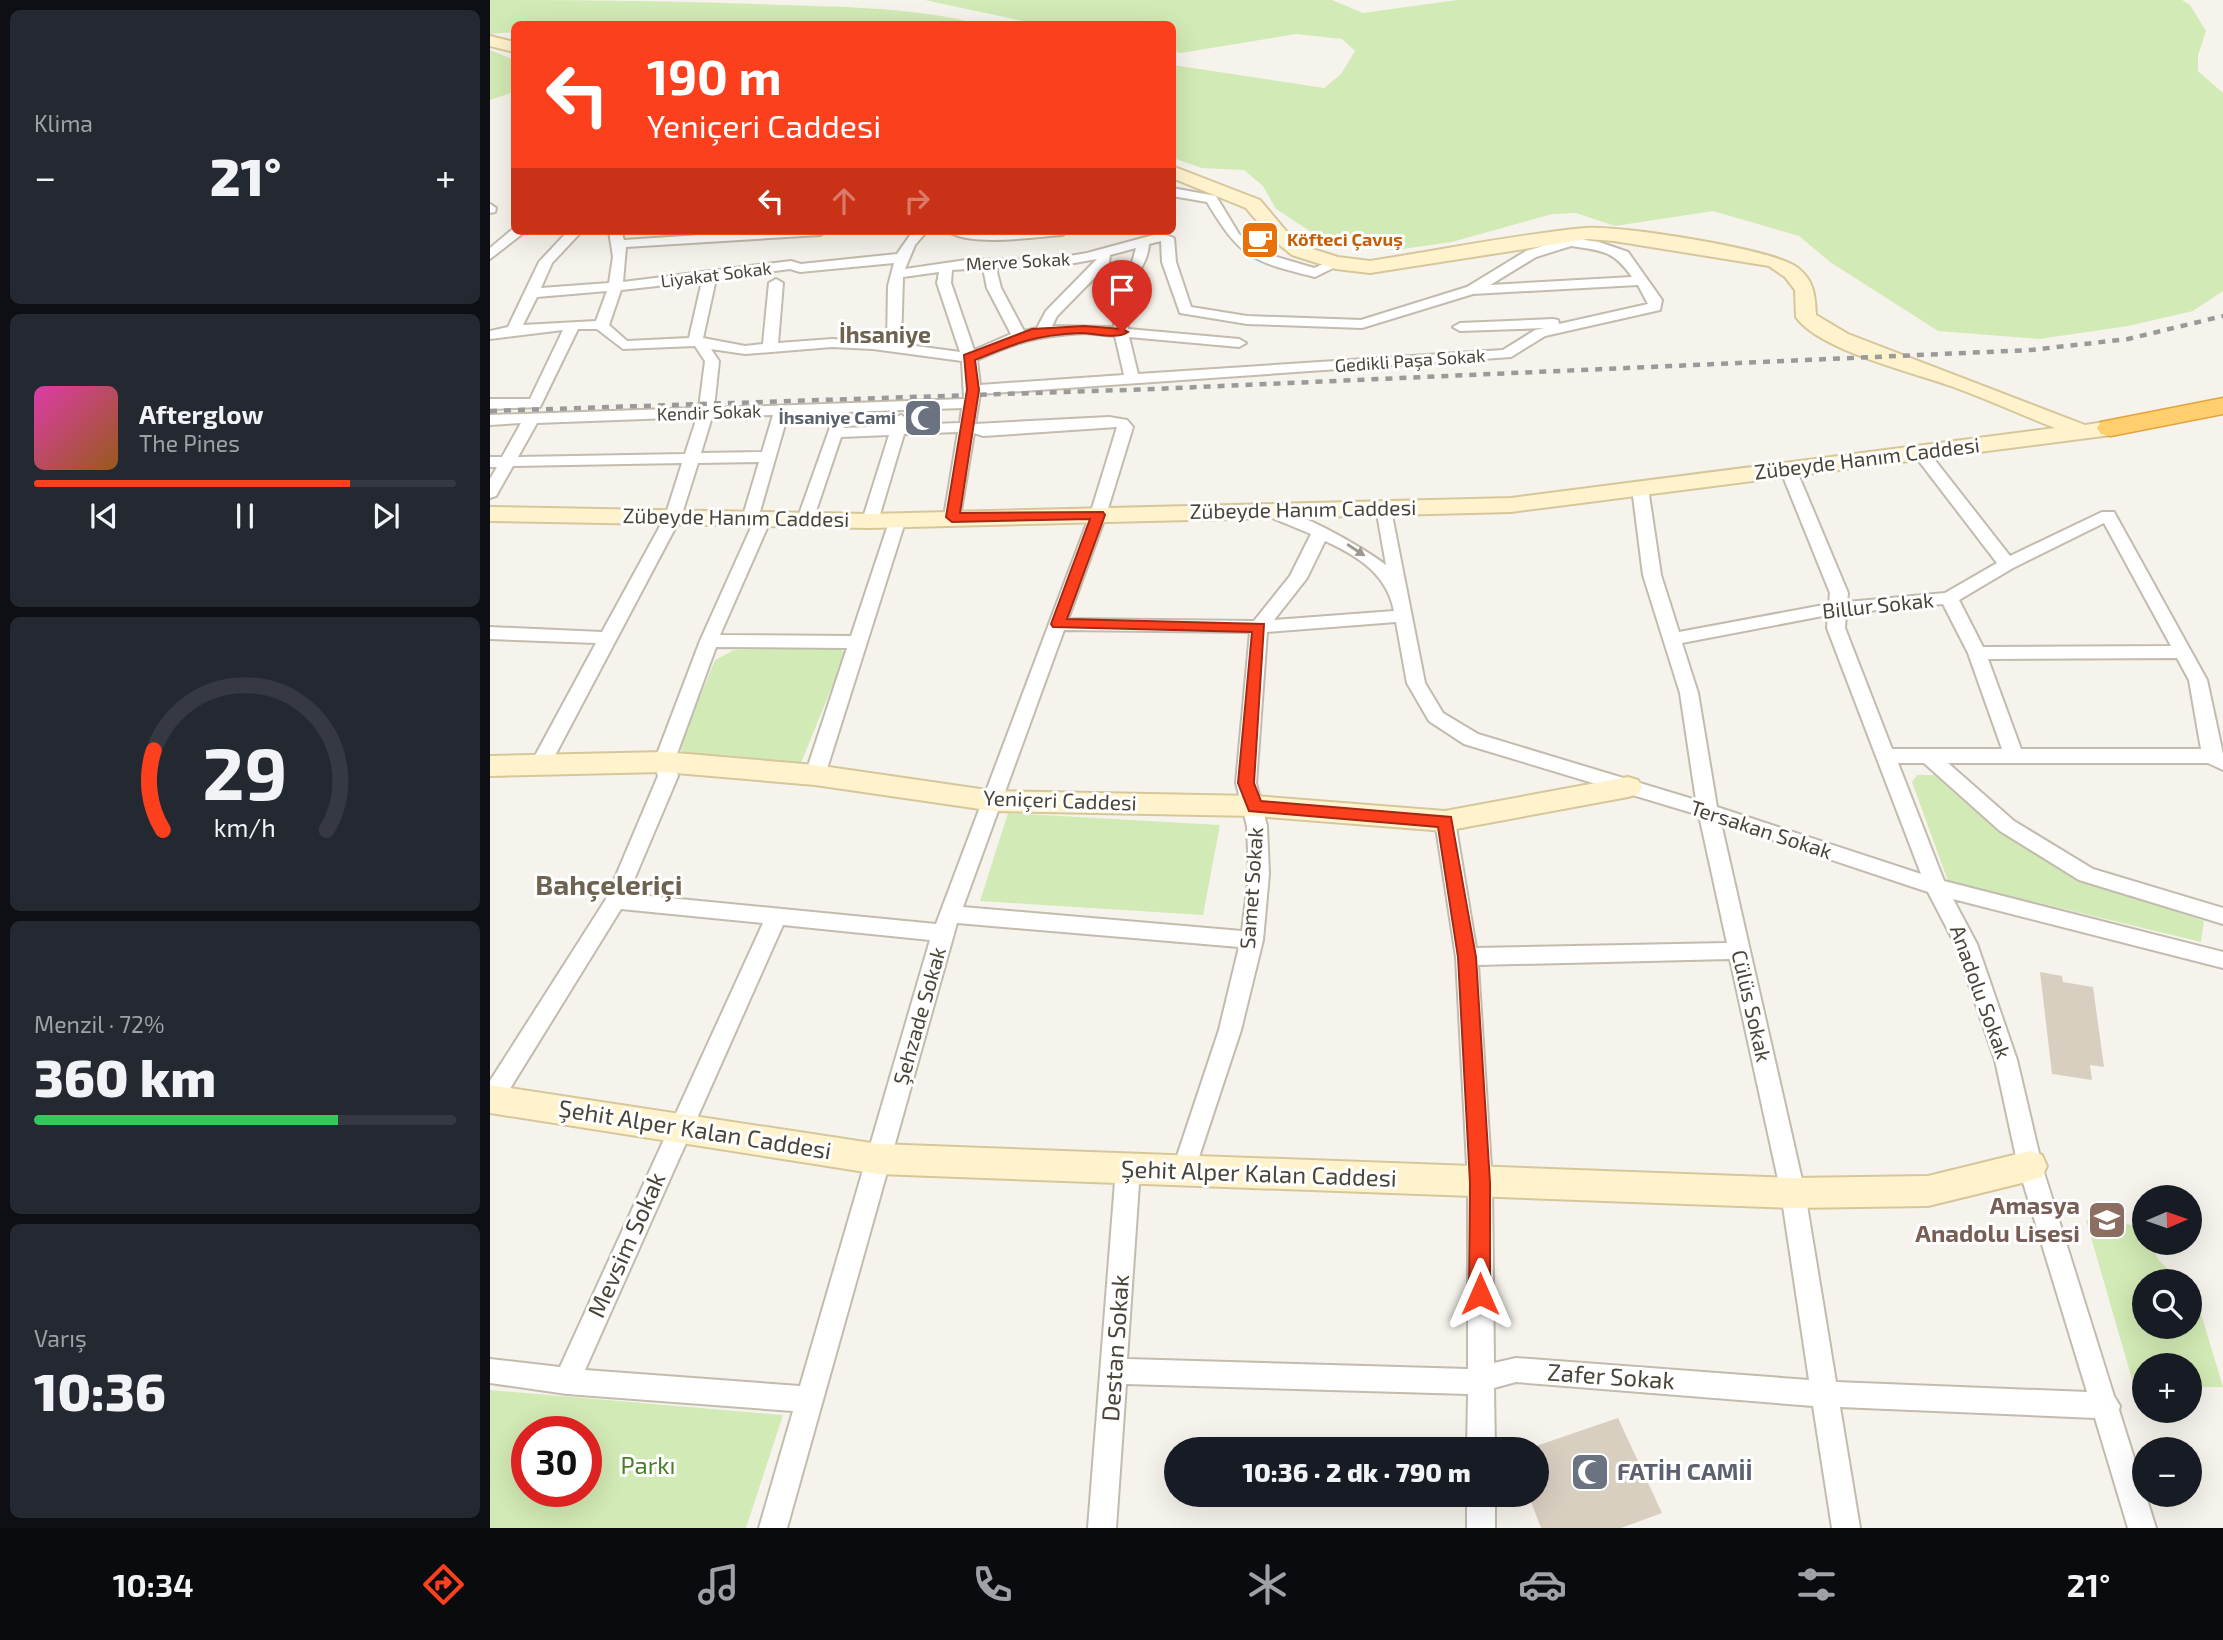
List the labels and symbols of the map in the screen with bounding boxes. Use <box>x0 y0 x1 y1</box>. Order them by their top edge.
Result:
cafe icon: Köfteci Çavuş <box>1239 219 1281 261</box>
place label: Köfteci Çavuş <box>1287 228 1403 251</box>
street label: Merve Sokak <box>965 247 1071 275</box>
street label: Liyakat Sokak <box>659 256 773 292</box>
pin <box>1092 260 1152 332</box>
district label: İhsaniye <box>839 320 931 348</box>
street label: Gedikli Paşa Sokak <box>1334 344 1486 377</box>
mosque icon: İhsaniye Cami <box>902 397 944 439</box>
street label: Kendir Sokak <box>656 399 762 425</box>
place label: İhsaniye Cami <box>779 406 896 428</box>
street label: Zübeyde Hanım Caddesi <box>1753 431 1981 484</box>
street label: Zübeyde Hanım Caddesi <box>1189 494 1417 523</box>
street label: Zübeyde Hanım Caddesi <box>622 502 850 531</box>
one-way arrow <box>1346 544 1365 557</box>
street label: Billur Sokak <box>1821 586 1935 623</box>
street label: Yeniçeri Caddesi <box>983 784 1137 817</box>
street label: Tersakan Sokak <box>1687 794 1836 863</box>
street label: Samet Sokak <box>1234 826 1267 950</box>
district label: Bahçeleriçi <box>535 867 683 902</box>
street label: Anadolu Sokak <box>1946 921 2017 1062</box>
street label: Şehzade Sokak <box>887 944 952 1088</box>
street label: Cülüs Sokak <box>1727 947 1778 1064</box>
street label: Şehit Alper Kalan Caddesi <box>557 1093 834 1165</box>
street label: Şehit Alper Kalan Caddesi <box>1121 1153 1397 1193</box>
street label: Mevsim Sokak <box>581 1167 671 1321</box>
north arrow <box>2132 1185 2202 1255</box>
place label: Amasya Anadolu Lisesi <box>1915 1190 2080 1247</box>
school or university icon: Amasya Anadolu Lisesi <box>2086 1199 2128 1241</box>
position arrow <box>1443 1257 1517 1331</box>
street label: Destan Sokak <box>1095 1273 1134 1422</box>
street label: Zafer Sokak <box>1546 1357 1676 1394</box>
speed limit sign: 30 <box>511 1416 602 1507</box>
park label: Parkı <box>620 1450 676 1479</box>
mosque icon: FATİH CAMİİ <box>1569 1451 1611 1493</box>
place label: FATİH CAMİİ <box>1617 1456 1753 1485</box>

